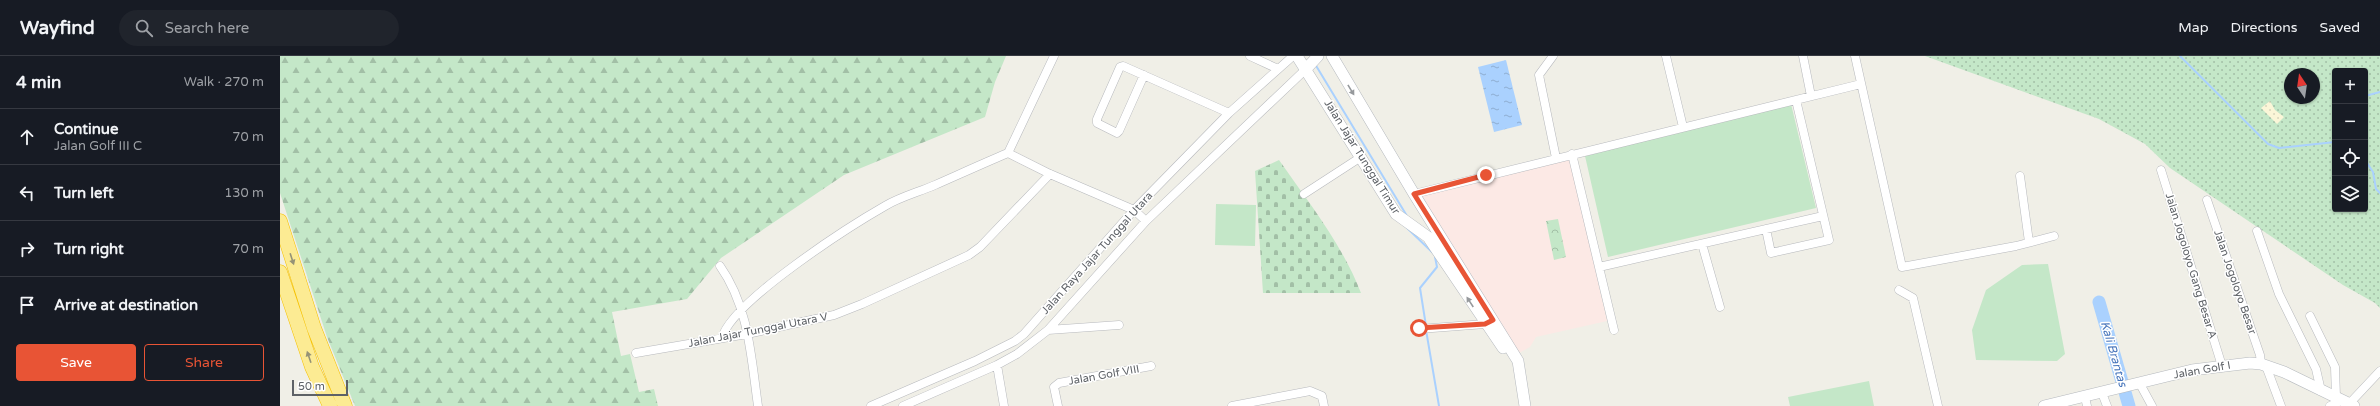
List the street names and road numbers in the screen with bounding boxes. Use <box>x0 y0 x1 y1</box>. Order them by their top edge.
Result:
street label: Jalan Jajar Tunggal Timur <box>1321 97 1403 217</box>
street label: Jalan Raya Jajar Tunggal Utara <box>1039 189 1155 317</box>
street label: Jalan Jogoloyo Gang Besar A <box>2163 192 2219 340</box>
street label: Jalan Jogoloyo Besar <box>2211 228 2259 337</box>
street label: Jalan Jajar Tunggal Utara V <box>687 310 829 350</box>
street label: Jalan Golf I <box>2172 359 2232 381</box>
street label: Jalan Golf VIII <box>1068 362 1140 388</box>

